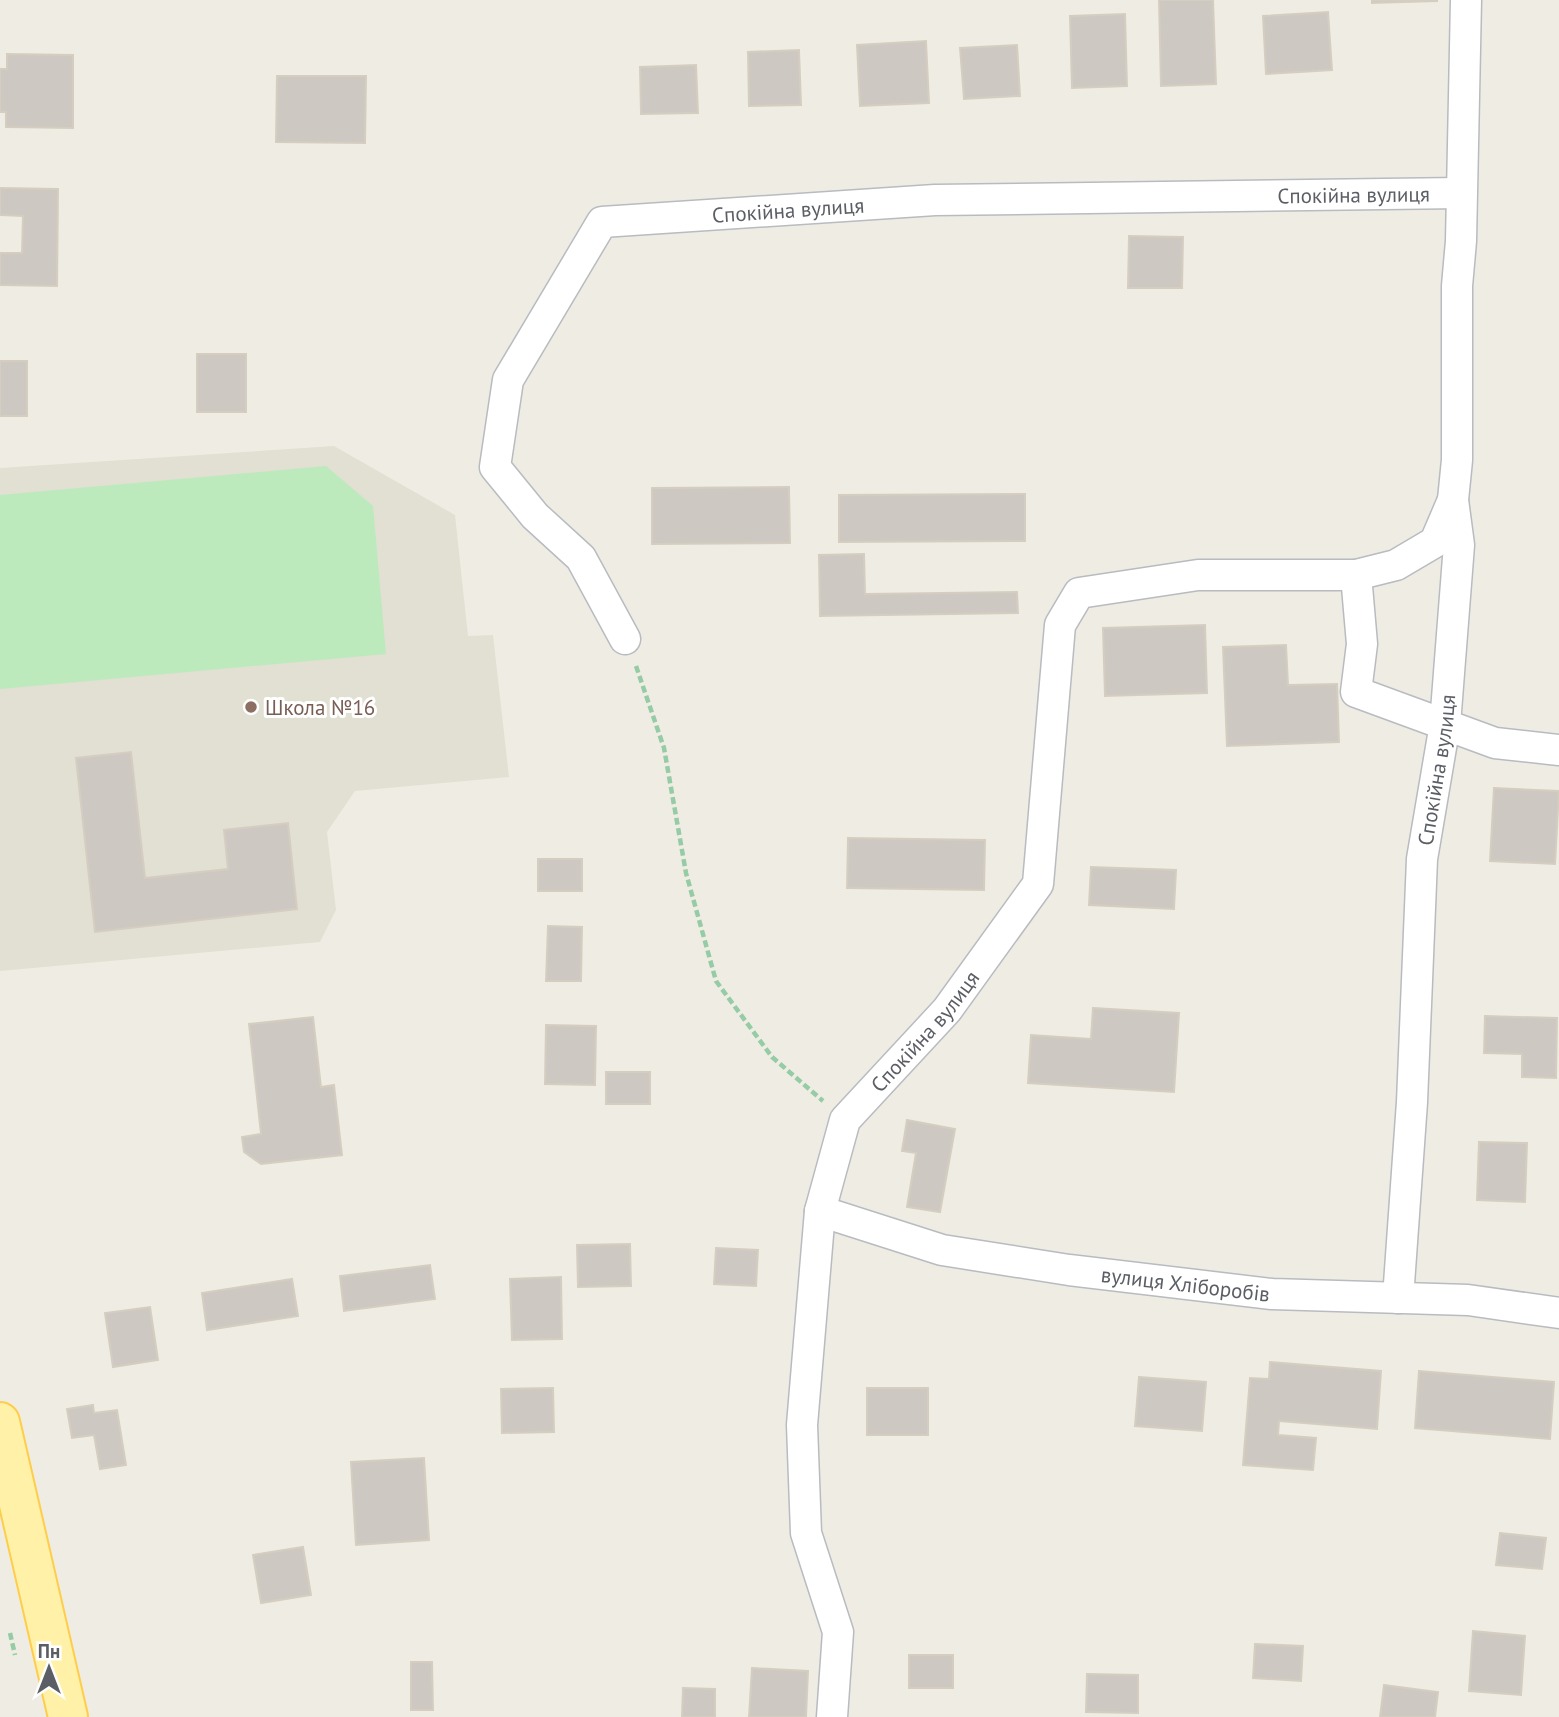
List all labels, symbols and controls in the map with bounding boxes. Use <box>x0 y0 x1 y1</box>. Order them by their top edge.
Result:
street label: Спокійна вулиця <box>1277 180 1430 209</box>
street label: Спокійна вулиця <box>711 191 865 228</box>
street label: Спокійна вулиця <box>1411 693 1461 847</box>
place label: Школа №16 <box>265 694 375 721</box>
marker: Школа №16 <box>243 699 259 715</box>
street label: Спокійна вулиця <box>865 965 985 1097</box>
street label: вулиця Хліборобів <box>1100 1260 1271 1307</box>
north arrow <box>14 1633 84 1703</box>
text: Пн <box>38 1639 60 1663</box>

